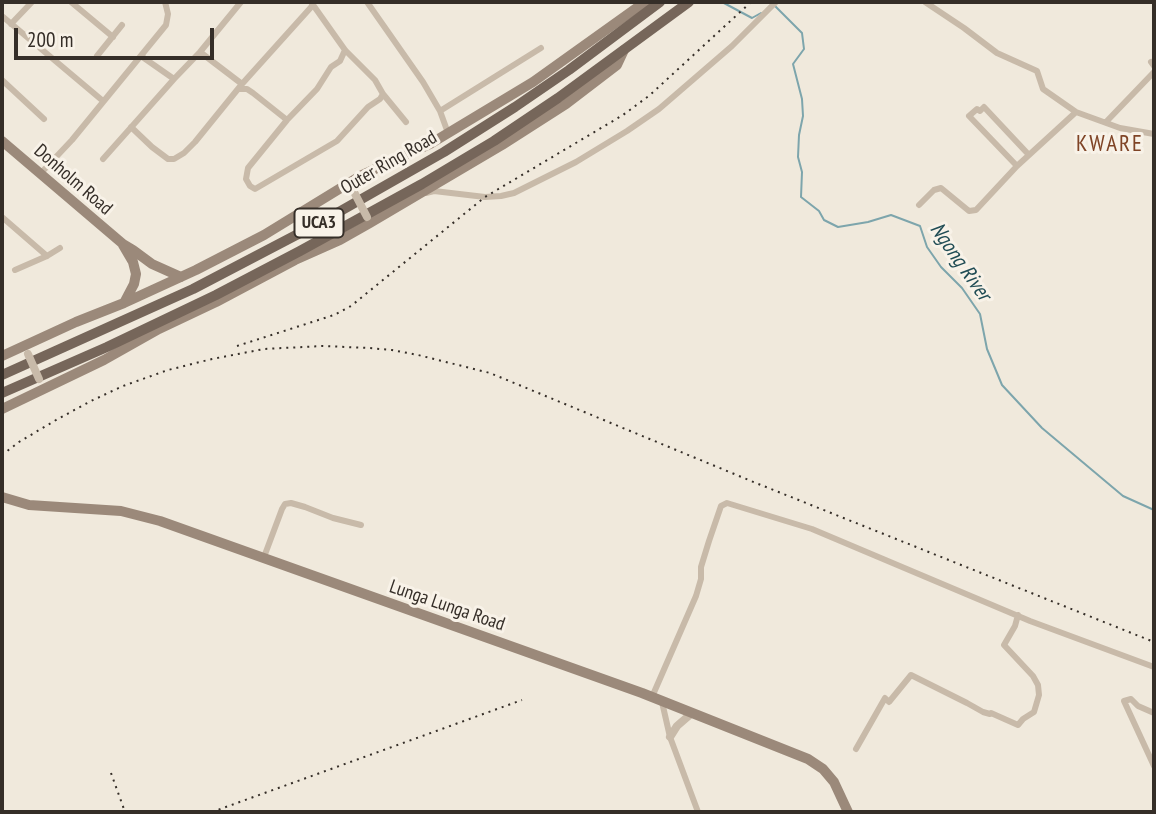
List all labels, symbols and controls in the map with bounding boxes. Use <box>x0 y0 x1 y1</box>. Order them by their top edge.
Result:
scale bar <box>18 14 217 58</box>
text: 200 m <box>27 26 73 53</box>
street label: Outer Ring Road <box>337 126 441 200</box>
district label: KWARE <box>1077 130 1143 158</box>
street label: Donholm Road <box>29 140 117 220</box>
road number: UCA3 <box>294 208 344 238</box>
water label: Ngong River <box>924 218 996 306</box>
street label: Lunga Lunga Road <box>386 576 508 636</box>

